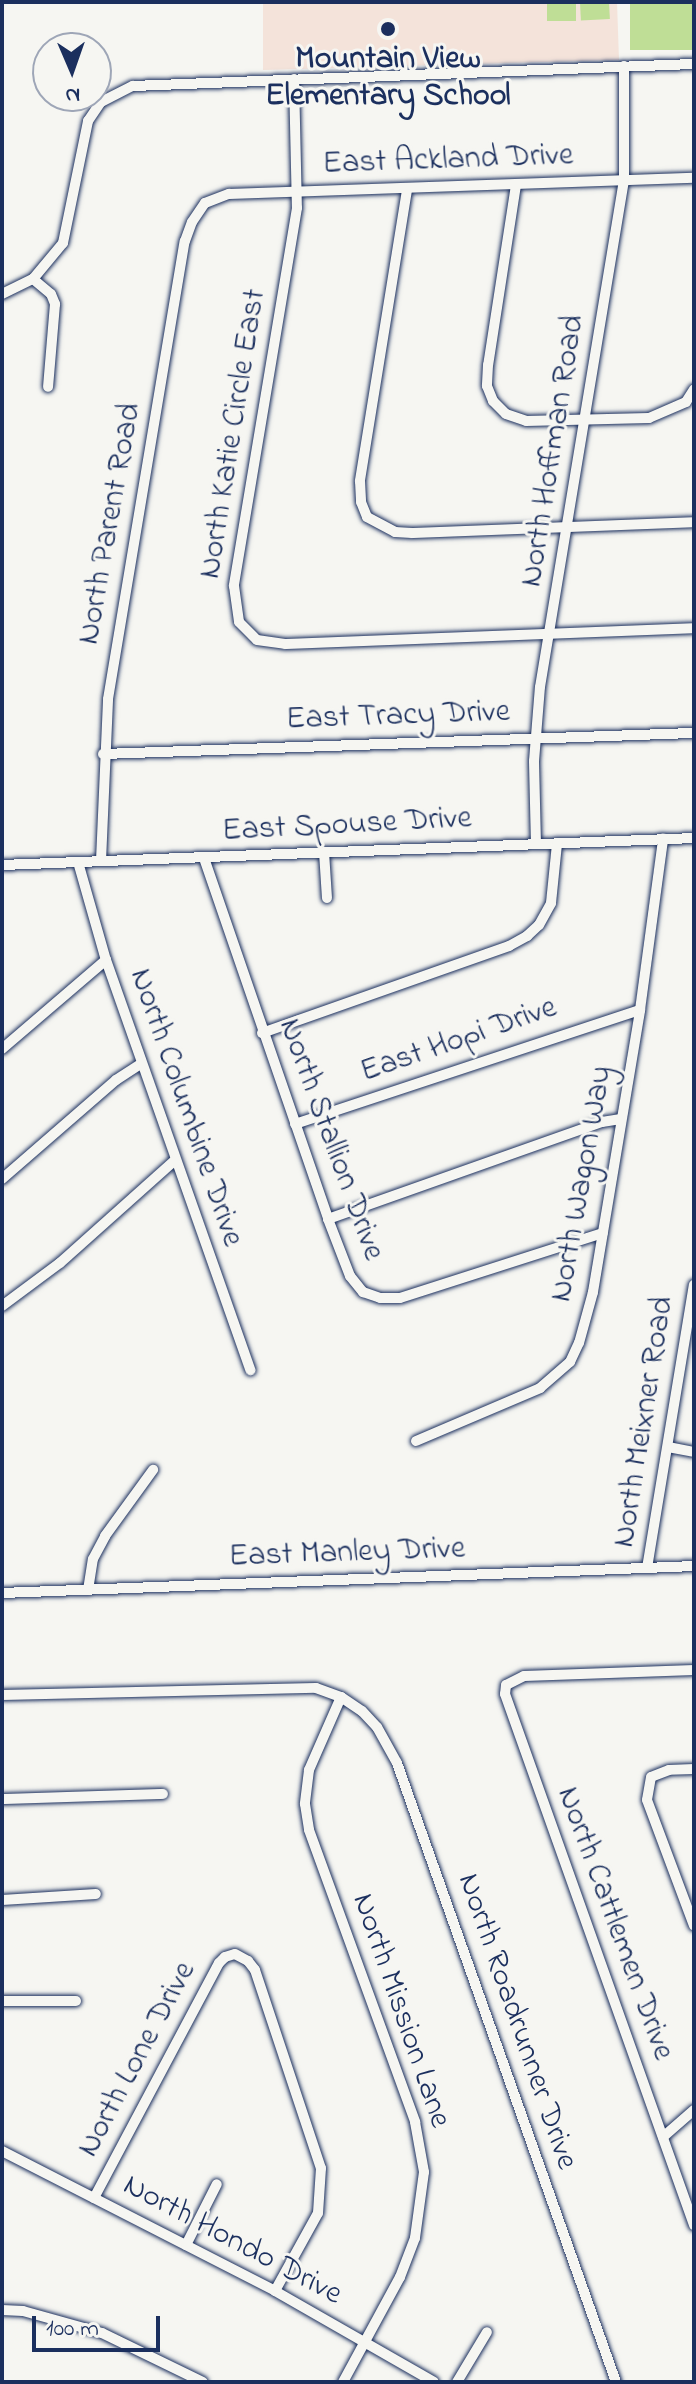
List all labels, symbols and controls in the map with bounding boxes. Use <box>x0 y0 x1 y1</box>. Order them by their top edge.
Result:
marker: Mountain View Elementary School <box>379 20 397 38</box>
north arrow <box>32 32 112 112</box>
place label: Mountain View Elementary School <box>265 42 511 117</box>
text: N <box>65 78 81 110</box>
street label: East Ackland Drive <box>322 137 574 185</box>
street label: North Katie Circle East <box>192 286 276 582</box>
street label: North Hoffman Road <box>514 312 594 590</box>
street label: North Parent Road <box>71 400 151 648</box>
street label: East Tracy Drive <box>285 694 511 740</box>
street label: East Spouse Drive <box>221 800 473 852</box>
street label: North Columbine Drive <box>119 964 251 1252</box>
street label: East Hopi Drive <box>356 989 562 1093</box>
street label: North Stallion Drive <box>268 1014 392 1266</box>
street label: North Wagon Way <box>543 1063 623 1305</box>
street label: North Meixner Road <box>606 1294 684 1550</box>
street label: East Manley Drive <box>228 1531 466 1577</box>
street label: North Cattlemen Drive <box>547 1782 681 2066</box>
street label: North Roadrunner Drive <box>447 1869 585 2175</box>
street label: North Mission Lane <box>342 1889 458 2133</box>
street label: North Lone Drive <box>70 1956 206 2164</box>
street label: North Hondo Drive <box>116 2167 348 2315</box>
scale bar <box>36 2300 164 2350</box>
text: 100 m <box>46 2312 99 2347</box>

